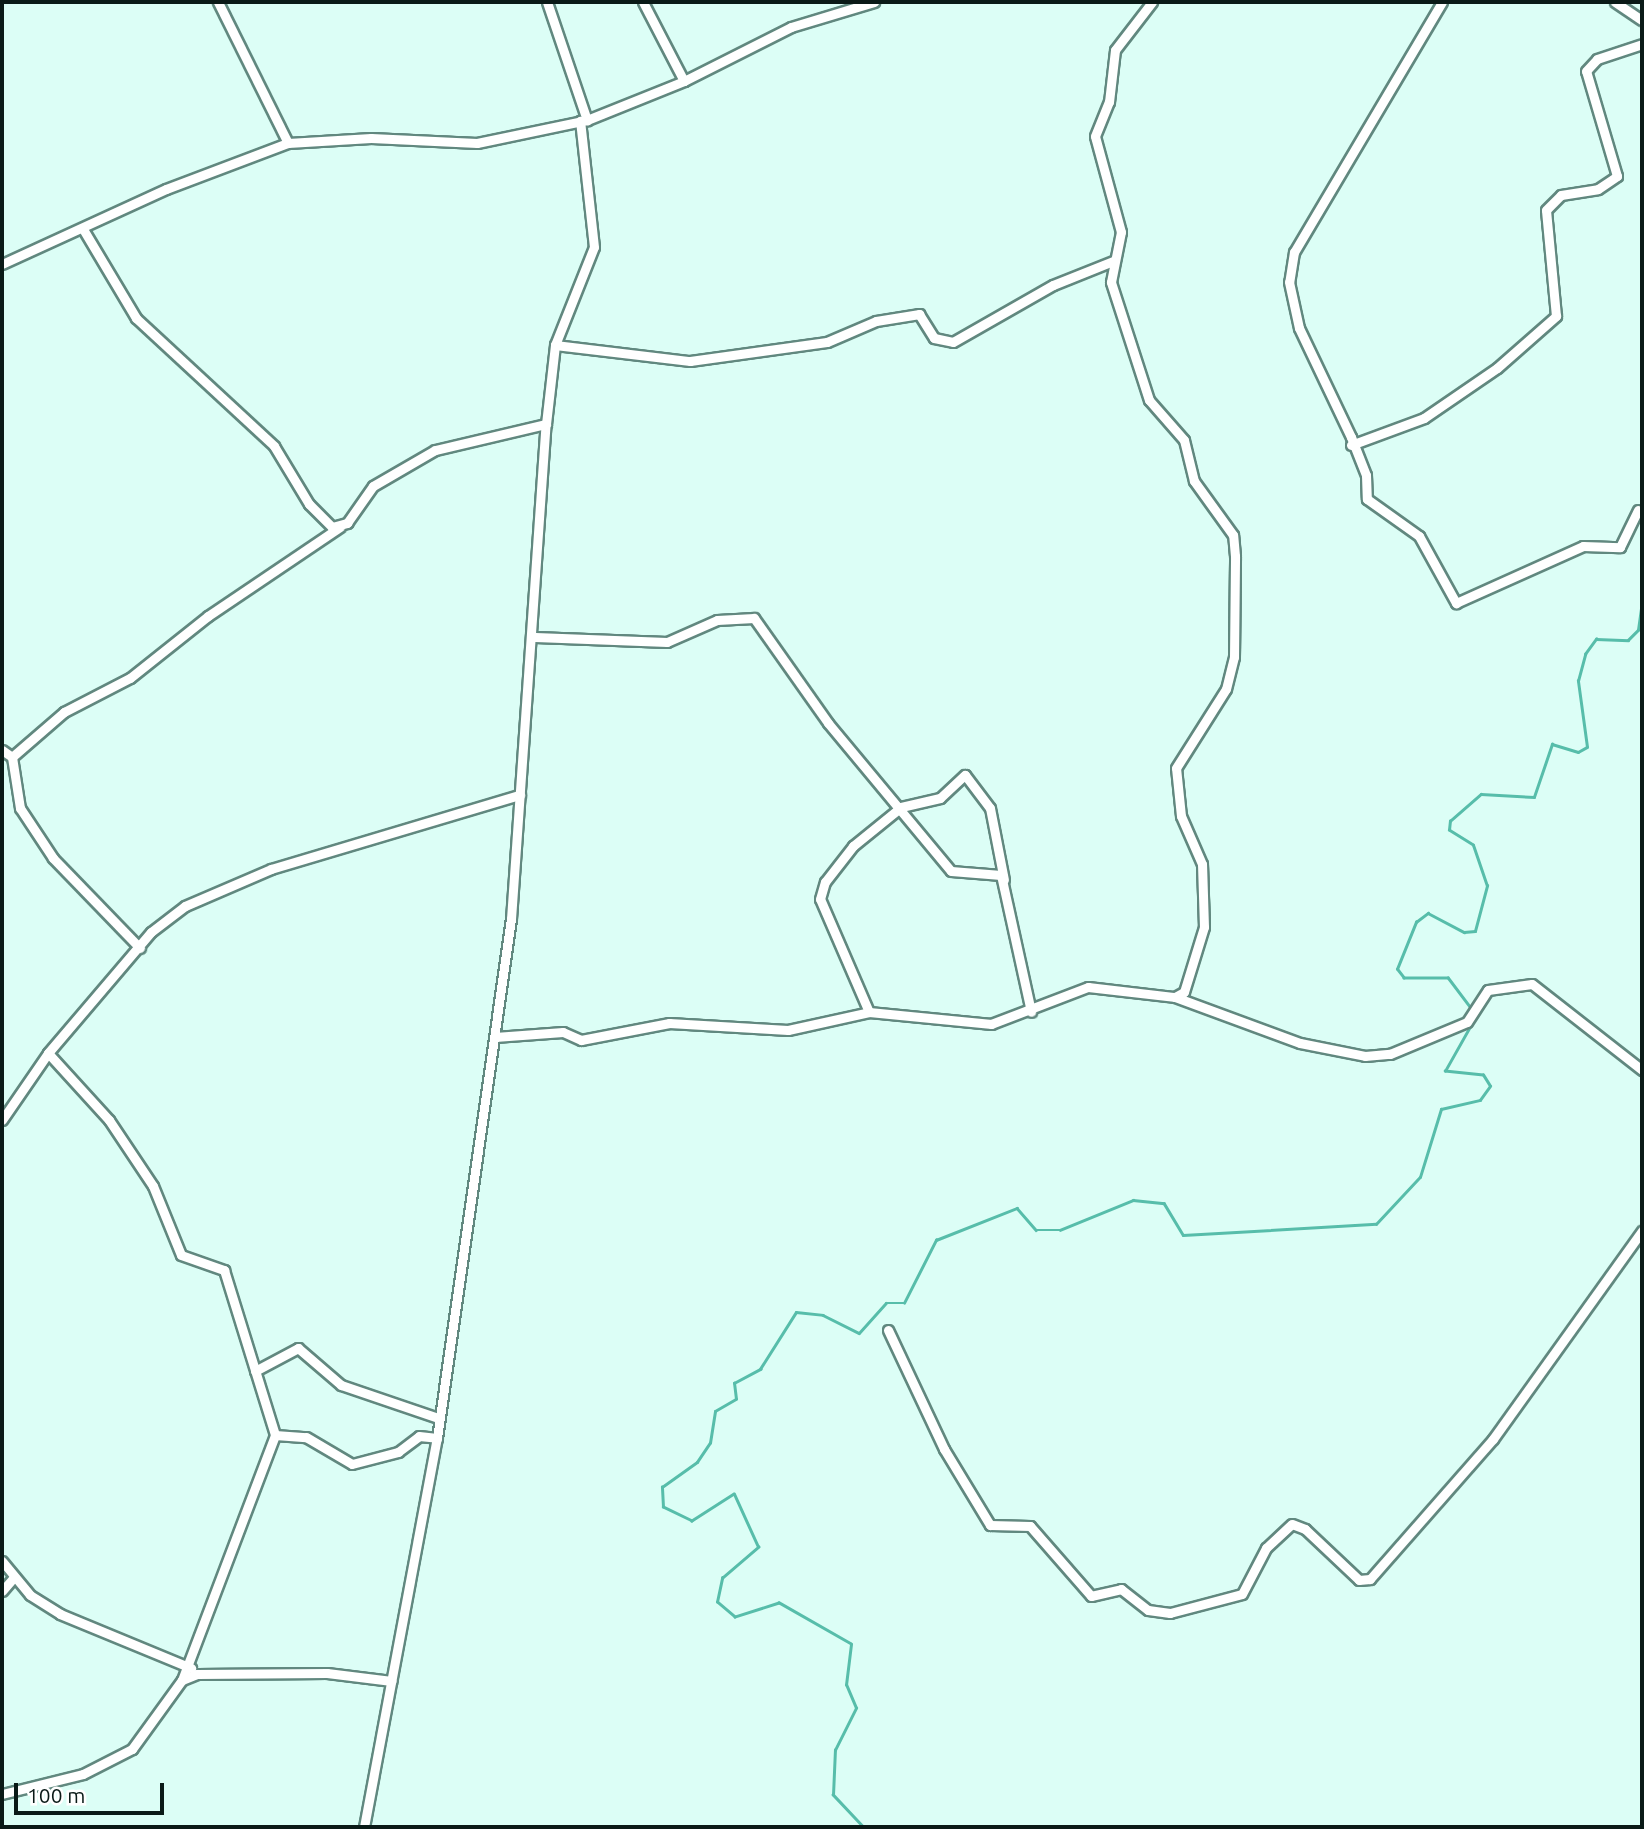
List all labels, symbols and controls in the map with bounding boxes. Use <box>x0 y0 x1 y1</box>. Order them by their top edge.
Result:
scale bar <box>18 1770 168 1814</box>
text: 100 m <box>27 1783 85 1807</box>

